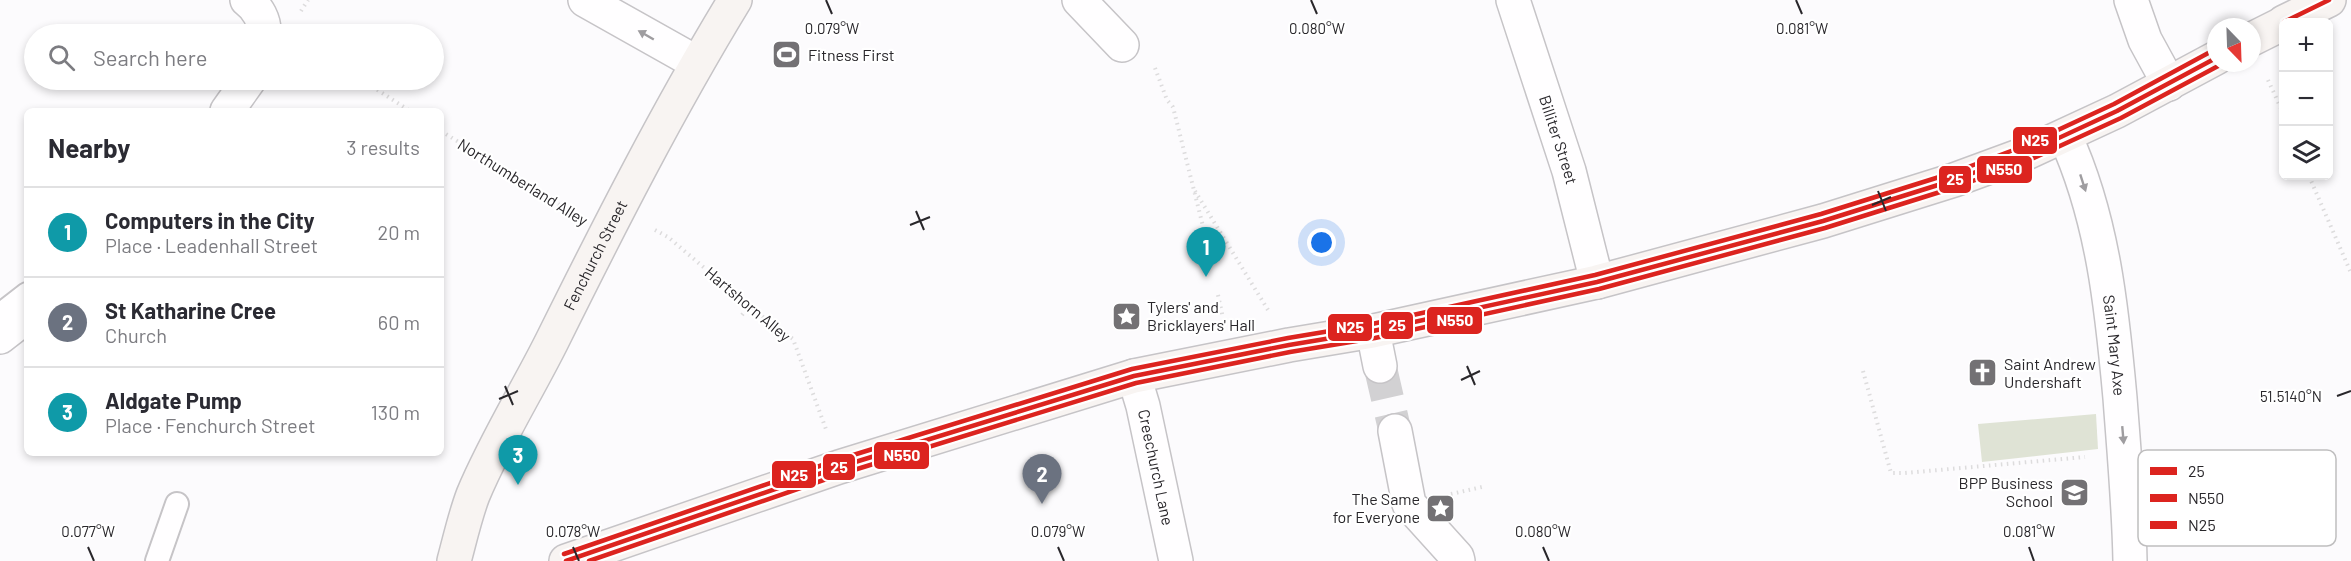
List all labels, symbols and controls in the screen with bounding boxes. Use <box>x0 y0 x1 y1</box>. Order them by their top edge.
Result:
north arrow <box>2207 18 2261 72</box>
map controls <box>2279 18 2333 180</box>
button: + <box>2279 18 2333 72</box>
text: 0.079°W <box>805 19 859 37</box>
text: 0.080°W <box>1289 19 1345 37</box>
text: 0.081°W <box>1776 19 1828 37</box>
search box <box>24 24 444 90</box>
one-way arrow <box>637 30 654 40</box>
sports icon: Fitness First <box>771 39 803 71</box>
icon: search <box>45 41 78 74</box>
text: Search here <box>93 44 207 70</box>
place label: Fitness First <box>808 45 895 64</box>
button: − <box>2279 72 2333 126</box>
street label: Billiter Street <box>1536 93 1582 186</box>
line badge: N25 <box>2012 126 2058 155</box>
button: layers <box>2279 126 2333 180</box>
text: N25 <box>2021 130 2049 149</box>
text: Nearby <box>48 132 130 163</box>
street label: Northumberland Alley <box>455 134 592 230</box>
text: 3 results <box>346 135 420 159</box>
line badge: N550 <box>1976 155 2033 184</box>
text: N550 <box>1985 159 2023 178</box>
line badge: 25 <box>1938 165 1972 194</box>
text: 25 <box>1946 169 1964 188</box>
one-way arrow <box>2079 174 2089 192</box>
street label: Fenchurch Street <box>559 197 631 313</box>
text: Computers in the City <box>105 207 315 233</box>
text: 1 <box>64 220 71 244</box>
text: 20 m <box>377 220 420 244</box>
pin: 1 <box>1186 228 1226 277</box>
your location <box>1307 228 1336 257</box>
text: Place · Leadenhall Street <box>105 233 318 257</box>
street label: Hartshorn Alley <box>702 262 795 345</box>
street label: Saint Mary Axe <box>2100 294 2130 396</box>
text: St Katharine Cree <box>105 297 276 323</box>
place label: Tylers' and Bricklayers' Hall <box>1147 297 1255 334</box>
place icon: Tylers' and Bricklayers' Hall <box>1110 300 1142 332</box>
line badge: N550 <box>1426 306 1483 335</box>
text: 2 <box>62 310 73 334</box>
text: 60 m <box>378 310 420 334</box>
text: N550 <box>1436 310 1474 329</box>
line badge: 25 <box>1380 311 1414 340</box>
line badge: N25 <box>1327 313 1373 342</box>
text: 25 <box>1388 315 1406 334</box>
text: N25 <box>1336 317 1364 336</box>
text: Church <box>105 323 167 347</box>
place label: Saint Andrew Undershaft <box>2004 354 2096 391</box>
church icon: Saint Andrew Undershaft <box>1967 357 1999 389</box>
text: Aldgate Pump <box>105 387 242 413</box>
text: 51.5140°N <box>2260 387 2322 405</box>
text: 3 <box>62 400 73 424</box>
text: 130 m <box>371 400 420 424</box>
street label: Creechurch Lane <box>1135 407 1178 527</box>
text: Place · Fenchurch Street <box>105 413 316 437</box>
one-way arrow <box>2118 425 2128 444</box>
pin: 3 <box>498 436 538 485</box>
line badge: N550 <box>873 441 930 470</box>
text: N550 <box>883 445 921 464</box>
legend <box>2138 450 2336 546</box>
line badge: 25 <box>822 453 856 481</box>
pin: 2 <box>1022 454 1062 504</box>
text: 25 <box>830 457 848 476</box>
line badge: N25 <box>771 460 817 489</box>
text: 25 <box>2188 461 2205 480</box>
text: N25 <box>780 465 808 484</box>
place label: BPP Business School <box>1959 473 2053 510</box>
school or university icon: BPP Business School <box>2058 476 2090 508</box>
text: N550 <box>2188 488 2224 507</box>
place label: The Same for Everyone <box>1333 489 1420 526</box>
place icon: The Same for Everyone <box>1425 492 1457 524</box>
text: N25 <box>2188 515 2216 534</box>
text: 0.077°W <box>61 522 115 540</box>
text: 0.078°W <box>546 522 600 540</box>
text: 0.079°W <box>1031 522 1085 540</box>
text: 0.080°W <box>1515 522 1571 540</box>
text: 0.081°W <box>2003 522 2055 540</box>

